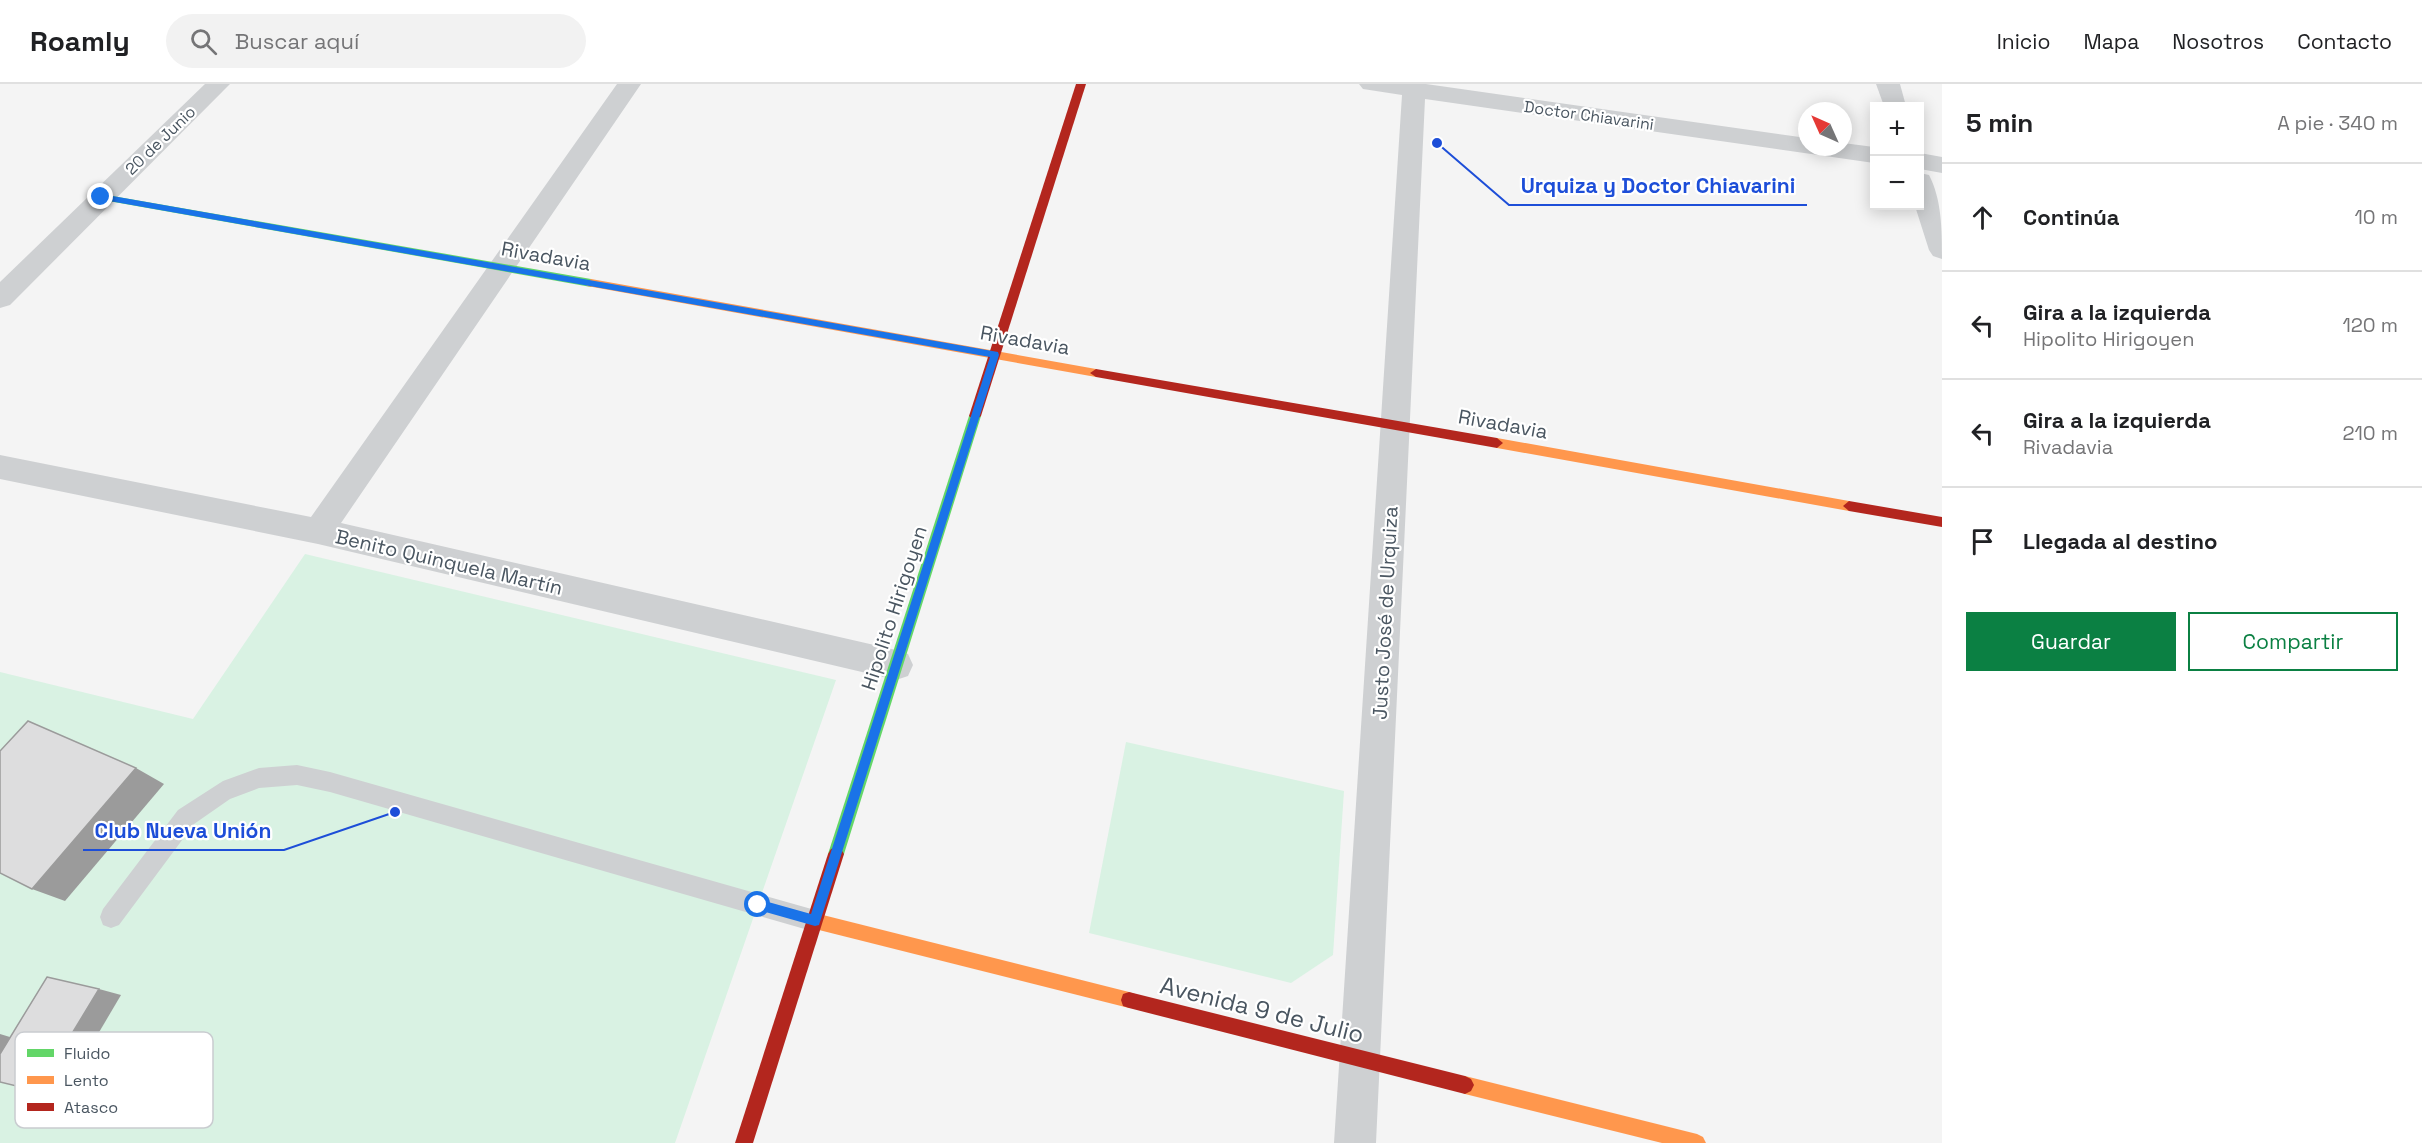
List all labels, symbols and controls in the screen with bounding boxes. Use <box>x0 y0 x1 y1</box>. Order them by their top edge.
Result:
search box <box>166 14 586 68</box>
text: Roamly <box>30 23 130 59</box>
icon: search <box>187 25 220 58</box>
text: Buscar aquí <box>235 27 359 55</box>
text: Inicio <box>1997 28 2051 55</box>
text: Mapa <box>2084 28 2139 55</box>
text: Nosotros <box>2172 28 2264 55</box>
text: Contacto <box>2297 28 2392 55</box>
street label: Doctor Chiavarini <box>1523 96 1655 135</box>
street label: 20 de Junio <box>121 101 200 179</box>
north arrow <box>1798 102 1852 156</box>
map controls <box>1870 102 1924 210</box>
button: + <box>1870 102 1924 156</box>
text: 5 min <box>1966 106 2033 140</box>
text: A pie · 340 m <box>2277 110 2398 136</box>
button: − <box>1870 156 1924 210</box>
callout: Urquiza y Doctor Chiavarini <box>1509 166 1807 205</box>
text: Urquiza y Doctor Chiavarini <box>1521 172 1795 199</box>
route end <box>87 183 113 209</box>
icon: ahead <box>1966 201 1999 234</box>
text: Continúa <box>2023 203 2119 231</box>
text: 10 m <box>2354 204 2398 230</box>
street label: Rivadavia <box>499 235 593 277</box>
text: Gira a la izquierda <box>2023 298 2211 326</box>
icon: left <box>1966 309 1999 342</box>
text: 120 m <box>2342 312 2398 338</box>
street label: Rivadavia <box>978 319 1072 361</box>
text: Hipolito Hirigoyen <box>2023 326 2194 352</box>
street label: Rivadavia <box>1456 403 1550 445</box>
text: Gira a la izquierda <box>2023 406 2211 434</box>
icon: left <box>1966 417 1999 450</box>
text: 210 m <box>2342 420 2398 446</box>
text: Rivadavia <box>2023 434 2113 460</box>
street label: Justo José de Urquiza <box>1366 506 1404 720</box>
street label: Hipolito Hirigoyen <box>855 522 933 694</box>
street label: Benito Quinquela Martín <box>333 523 565 601</box>
icon: arrive <box>1966 525 1999 558</box>
text: Llegada al destino <box>2023 527 2217 555</box>
button: Guardar <box>1966 612 2176 671</box>
button: Compartir <box>2188 612 2398 671</box>
callout: Club Nueva Unión <box>83 811 284 850</box>
text: Club Nueva Unión <box>95 817 271 844</box>
route start <box>744 891 770 917</box>
street label: Avenida 9 de Julio <box>1157 969 1367 1050</box>
legend <box>15 1032 213 1128</box>
text: Fluido <box>64 1043 110 1064</box>
text: Lento <box>64 1070 109 1091</box>
text: Atasco <box>64 1097 118 1118</box>

